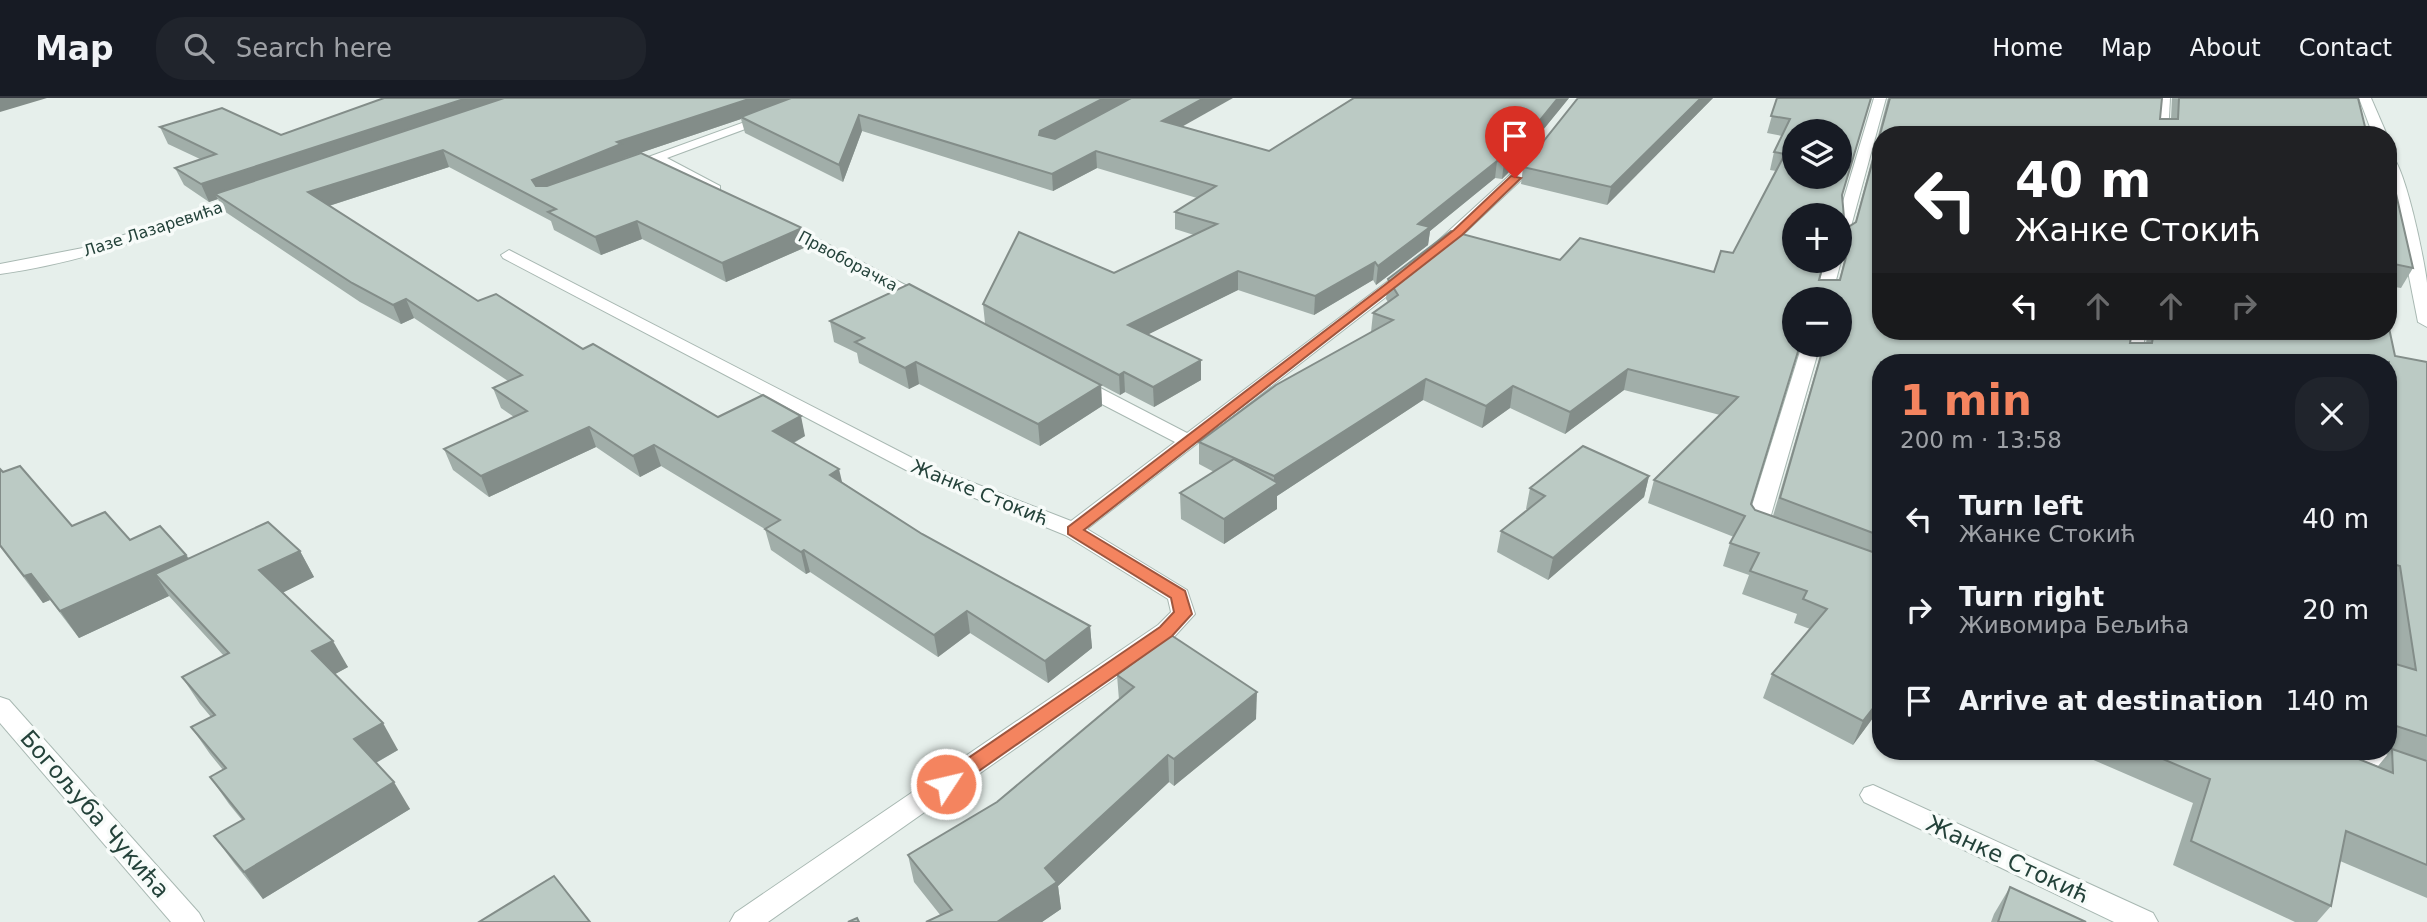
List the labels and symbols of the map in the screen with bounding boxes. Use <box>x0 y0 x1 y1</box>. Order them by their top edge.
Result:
pin <box>1485 106 1545 178</box>
street label: Лазе Лазаревића <box>81 197 225 261</box>
street label: Првоборачка <box>795 227 901 295</box>
street label: Жанке Стокић <box>908 454 1052 530</box>
street label: Богољуба Чукића <box>15 725 175 903</box>
position arrow <box>909 747 983 821</box>
street label: Жанке Стокић <box>1922 810 2094 908</box>

